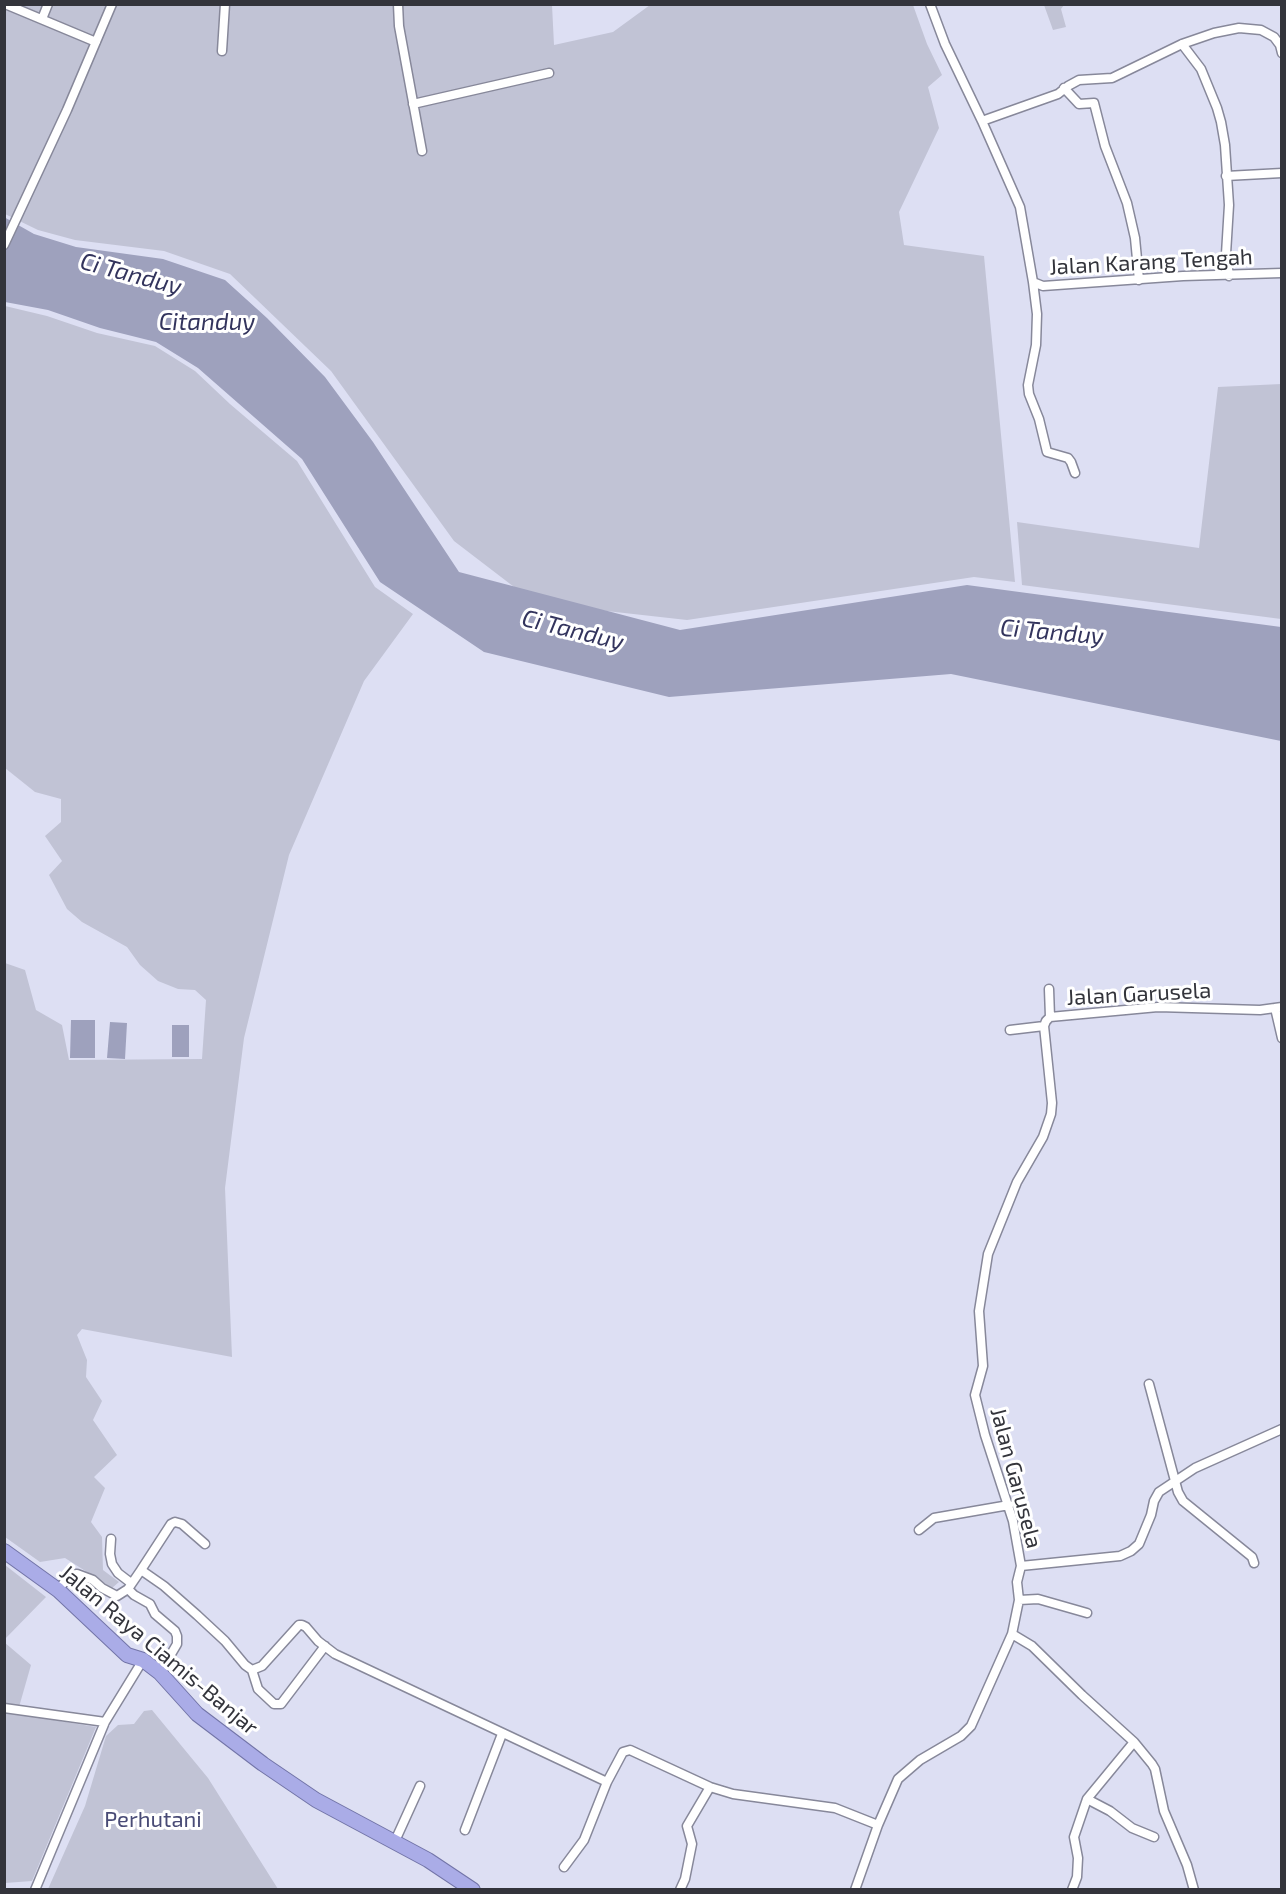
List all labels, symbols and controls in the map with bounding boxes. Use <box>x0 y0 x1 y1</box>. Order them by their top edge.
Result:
street label: Jalan Karang Tengah <box>1049 243 1253 281</box>
water label: Ci Tanduy <box>77 247 185 301</box>
water label: Citanduy <box>159 308 255 336</box>
water label: Ci Tanduy <box>519 603 627 657</box>
water label: Ci Tanduy <box>999 613 1105 651</box>
street label: Jalan Garusela <box>1066 977 1212 1011</box>
street label: Jalan Garusela <box>985 1405 1047 1551</box>
street label: Jalan Raya Ciamis-Banjar <box>54 1559 264 1741</box>
park label: Perhutani <box>104 1807 202 1833</box>

